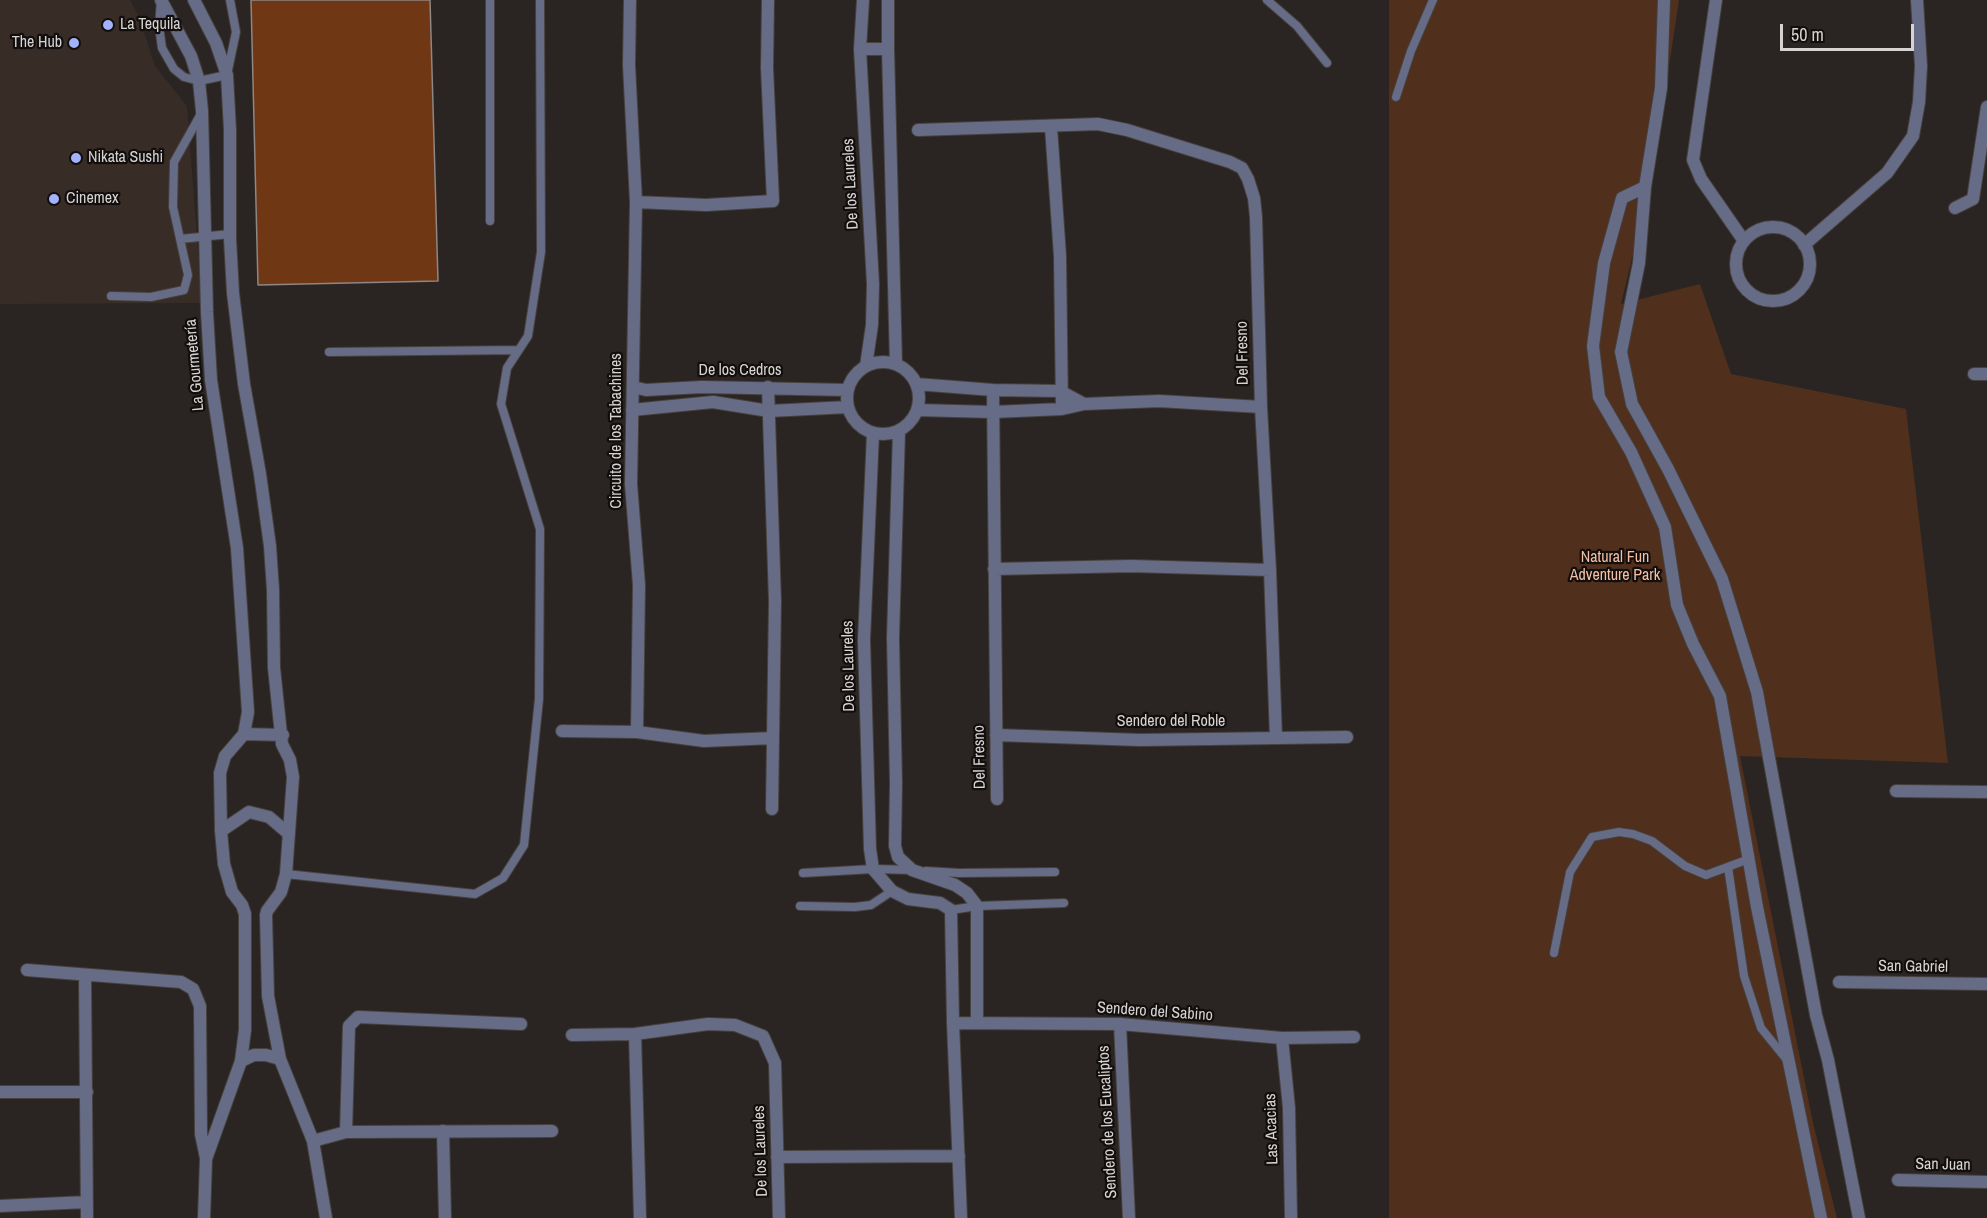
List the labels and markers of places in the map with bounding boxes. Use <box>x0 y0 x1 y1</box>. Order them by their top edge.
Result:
place label: La Tequila <box>120 15 181 35</box>
marker: La Tequila <box>101 18 115 32</box>
place label: The Hub <box>12 33 62 53</box>
marker: The Hub <box>67 36 81 50</box>
place label: Nikata Sushi <box>88 148 163 168</box>
marker: Nikata Sushi <box>69 151 83 165</box>
place label: Cinemex <box>66 189 118 209</box>
marker: Cinemex <box>47 192 61 206</box>

